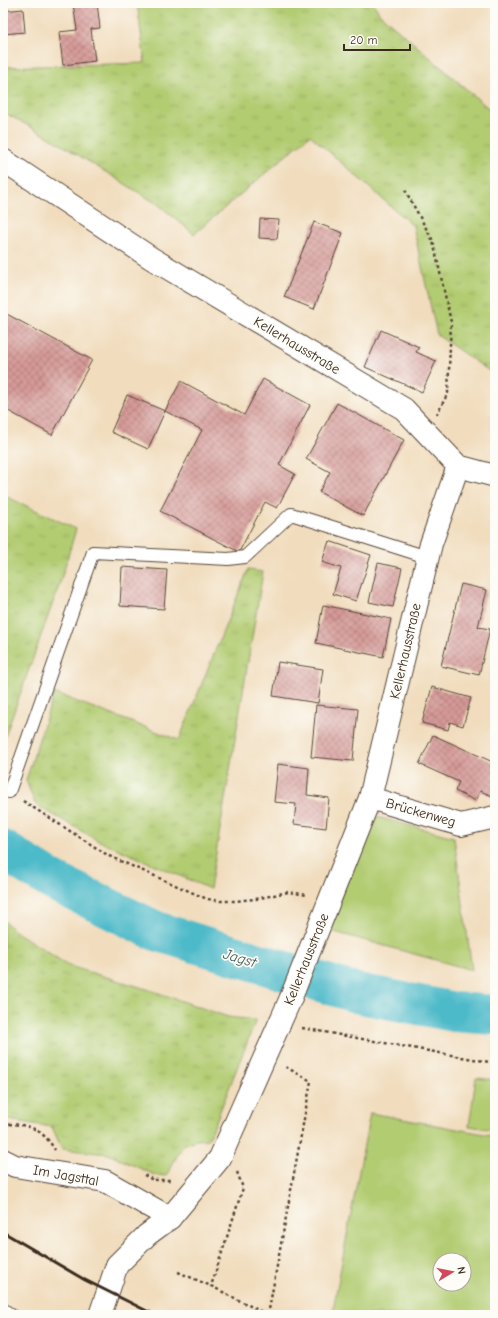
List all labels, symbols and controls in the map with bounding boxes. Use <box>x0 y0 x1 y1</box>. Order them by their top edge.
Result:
scale bar <box>344 26 410 52</box>
text: 20 m <box>350 33 378 47</box>
street label: Kellerhausstraße <box>250 313 343 378</box>
street label: Kellerhausstraße <box>386 601 425 701</box>
street label: Brückenweg <box>384 794 458 831</box>
street label: Kellerhausstraße <box>280 911 333 1008</box>
water label: Jagst <box>220 944 260 972</box>
street label: Im Jagsttal <box>32 1161 100 1190</box>
north arrow <box>432 1252 472 1292</box>
text: N <box>454 1266 468 1275</box>

